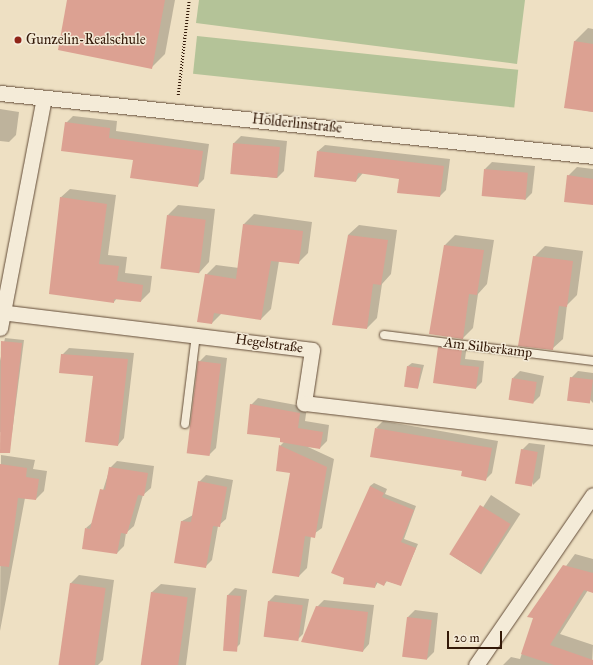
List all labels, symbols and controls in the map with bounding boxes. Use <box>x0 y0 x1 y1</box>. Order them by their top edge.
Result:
place label: Gunzelin-Realschule <box>26 32 146 48</box>
marker: Gunzelin-Realschule <box>13 35 23 45</box>
street label: Hölderlinstraße <box>251 111 343 137</box>
street label: Hegelstraße <box>234 331 304 357</box>
street label: Am Silberkamp <box>443 334 533 362</box>
scale bar <box>449 623 504 649</box>
text: 20 m <box>454 631 480 645</box>

